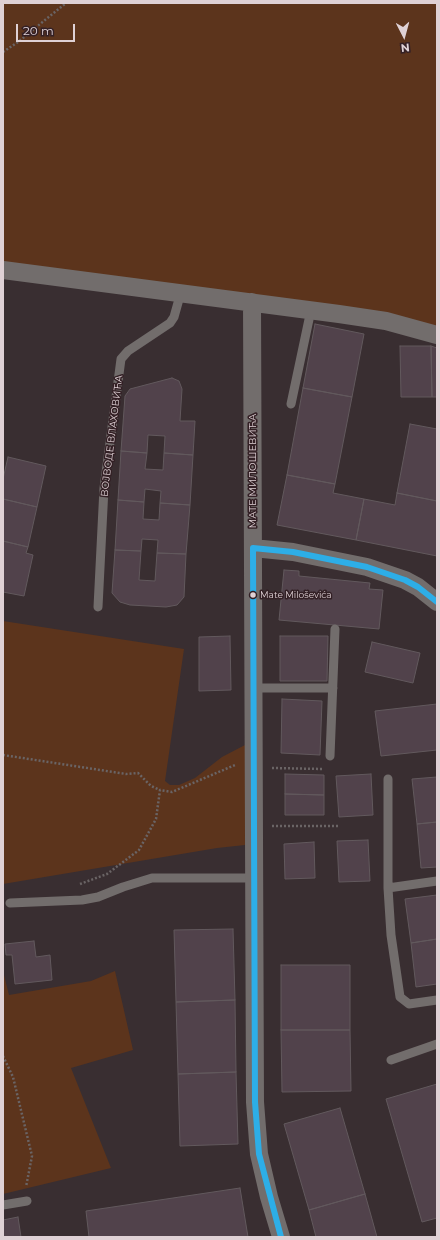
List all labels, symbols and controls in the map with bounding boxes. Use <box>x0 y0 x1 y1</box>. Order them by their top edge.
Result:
scale bar <box>18 16 77 42</box>
north arrow <box>384 16 424 56</box>
text: 20 m <box>23 23 54 38</box>
text: N <box>400 41 410 55</box>
street label: ВОЈВОДЕ ВЛАХОВИЋА <box>99 374 125 498</box>
street label: МАТЕ МИЛОШЕВИЋА <box>247 414 259 528</box>
marker: Mate Miloševića <box>248 590 258 600</box>
place label: Mate Miloševića <box>260 590 332 600</box>

